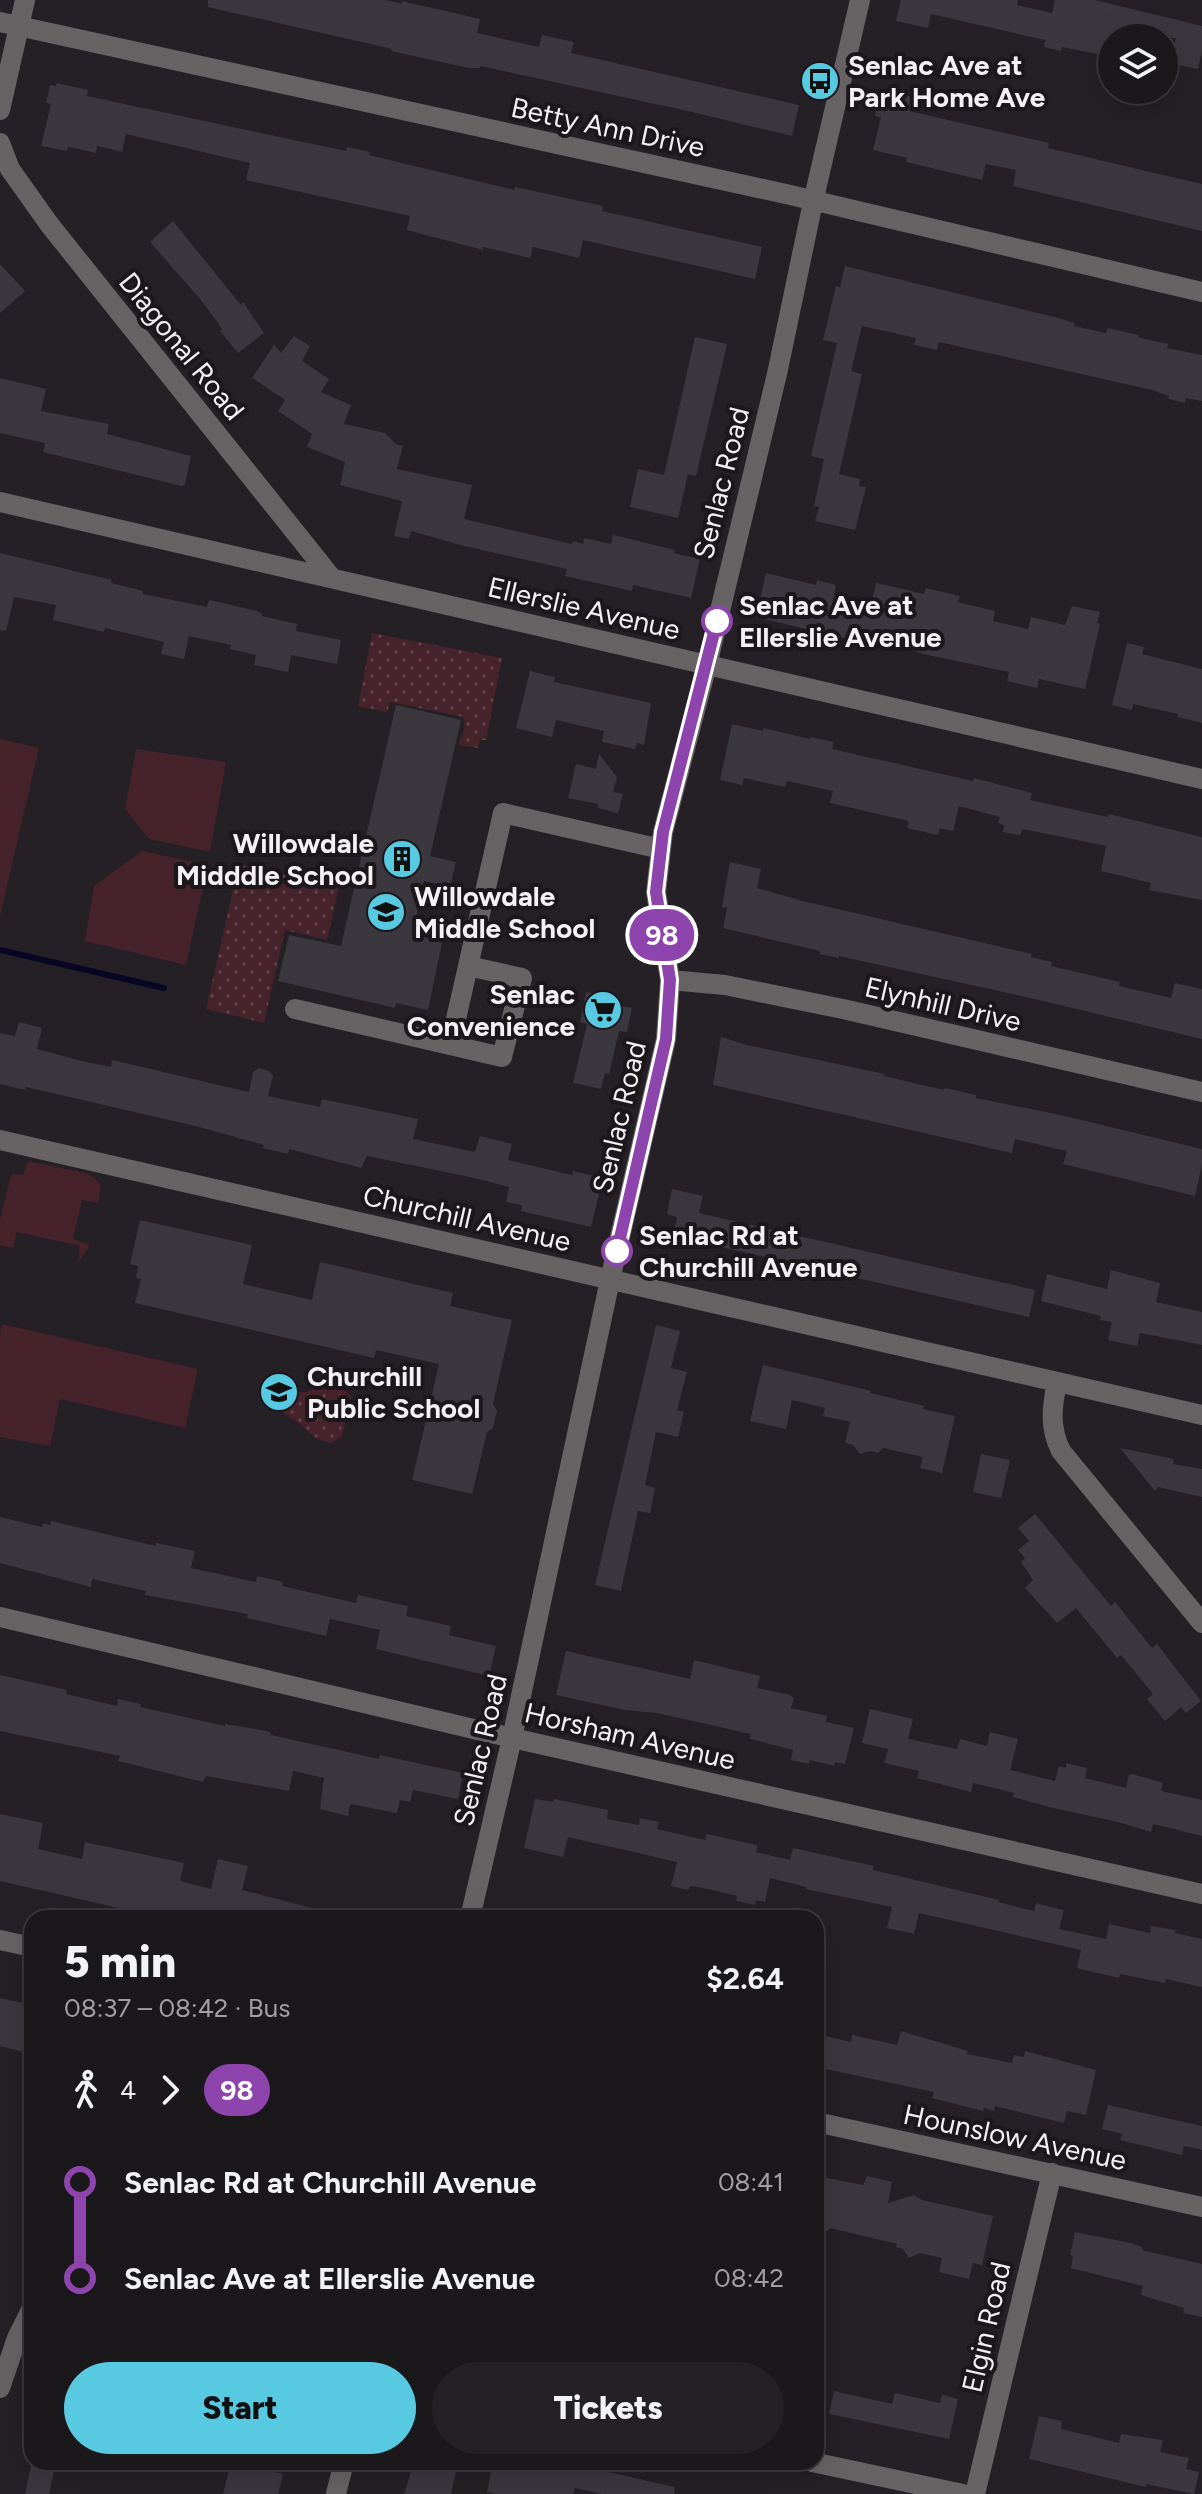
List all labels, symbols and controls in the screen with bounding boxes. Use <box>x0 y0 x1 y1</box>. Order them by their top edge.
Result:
map controls <box>1098 24 1178 104</box>
button: layers <box>1098 24 1178 104</box>
place label: Senlac Ave at Park Home Ave <box>848 48 1045 114</box>
bus stop icon: Senlac Ave at Park Home Ave <box>799 60 841 102</box>
street label: Betty Ann Drive <box>508 90 708 164</box>
street label: Diagonal Road <box>112 265 252 427</box>
street label: Senlac Road <box>686 404 756 562</box>
street label: Ellerslie Avenue <box>485 569 683 647</box>
place label: Senlac Ave at Ellerslie Avenue <box>739 588 942 654</box>
marker: Senlac Ave at Ellerslie Avenue <box>702 606 732 636</box>
place label: Willowdale Midddle School <box>176 826 374 892</box>
building icon: Willowdale Midddle School <box>381 838 423 880</box>
place label: Willowdale Middle School <box>414 879 595 945</box>
school or university icon: Willowdale Middle School <box>365 891 407 933</box>
line badge: 98 <box>626 909 698 961</box>
text: 98 <box>645 918 679 952</box>
street label: Elynhill Drive <box>862 970 1024 1038</box>
place label: Senlac Convenience <box>407 977 575 1043</box>
supermarket icon: Senlac Convenience <box>582 989 624 1031</box>
street label: Senlac Road <box>585 1038 653 1196</box>
street label: Churchill Avenue <box>360 1178 574 1258</box>
place label: Senlac Rd at Churchill Avenue <box>639 1218 858 1284</box>
marker: Senlac Rd at Churchill Avenue <box>602 1236 632 1266</box>
place label: Churchill Public School <box>307 1359 480 1425</box>
school or university icon: Churchill Public School <box>258 1371 300 1413</box>
street label: Senlac Road <box>446 1671 514 1829</box>
street label: Horsham Avenue <box>521 1695 739 1777</box>
text: 5 min <box>64 1935 176 1988</box>
text: $2.64 <box>706 1960 784 1997</box>
text: 08:37 – 08:42 · Bus <box>64 1992 290 2024</box>
icon: walk <box>64 2068 108 2112</box>
icon: forward <box>148 2068 192 2112</box>
text: 98 <box>220 2073 254 2107</box>
text: 4 <box>120 2074 136 2106</box>
street label: Hounslow Avenue <box>900 2097 1130 2177</box>
text: Senlac Rd at Churchill Avenue <box>124 2164 536 2201</box>
text: 08:41 <box>718 2166 784 2198</box>
street label: Elgin Road <box>955 2259 1017 2395</box>
text: Senlac Ave at Ellerslie Avenue <box>124 2260 535 2297</box>
text: 08:42 <box>714 2262 784 2294</box>
button: Start <box>64 2362 416 2454</box>
button: Tickets <box>432 2362 784 2454</box>

